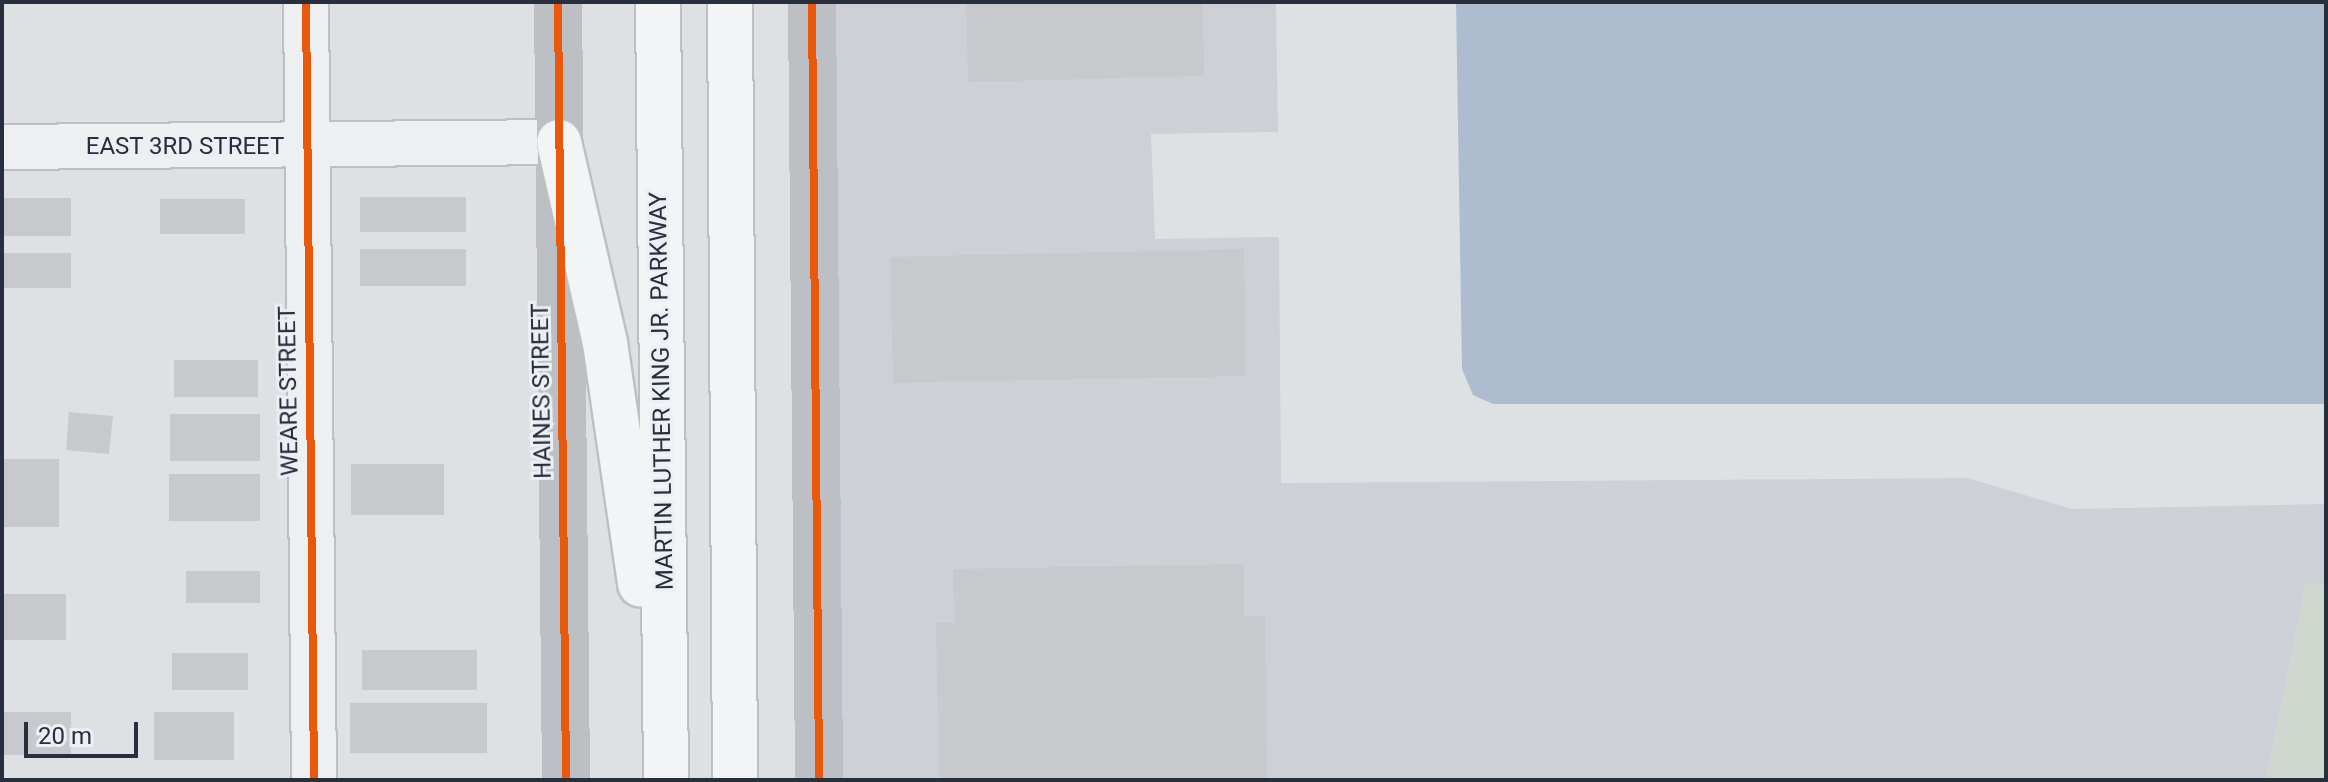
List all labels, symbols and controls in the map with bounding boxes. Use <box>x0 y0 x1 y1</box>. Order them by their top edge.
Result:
street label: EAST 3RD STREET <box>86 133 284 161</box>
street label: MARTIN LUTHER KING JR. PARKWAY <box>644 192 680 590</box>
street label: HAINES STREET <box>526 303 558 479</box>
street label: WEARE STREET <box>273 306 305 476</box>
scale bar <box>28 706 142 756</box>
text: 20 m <box>38 722 92 750</box>

